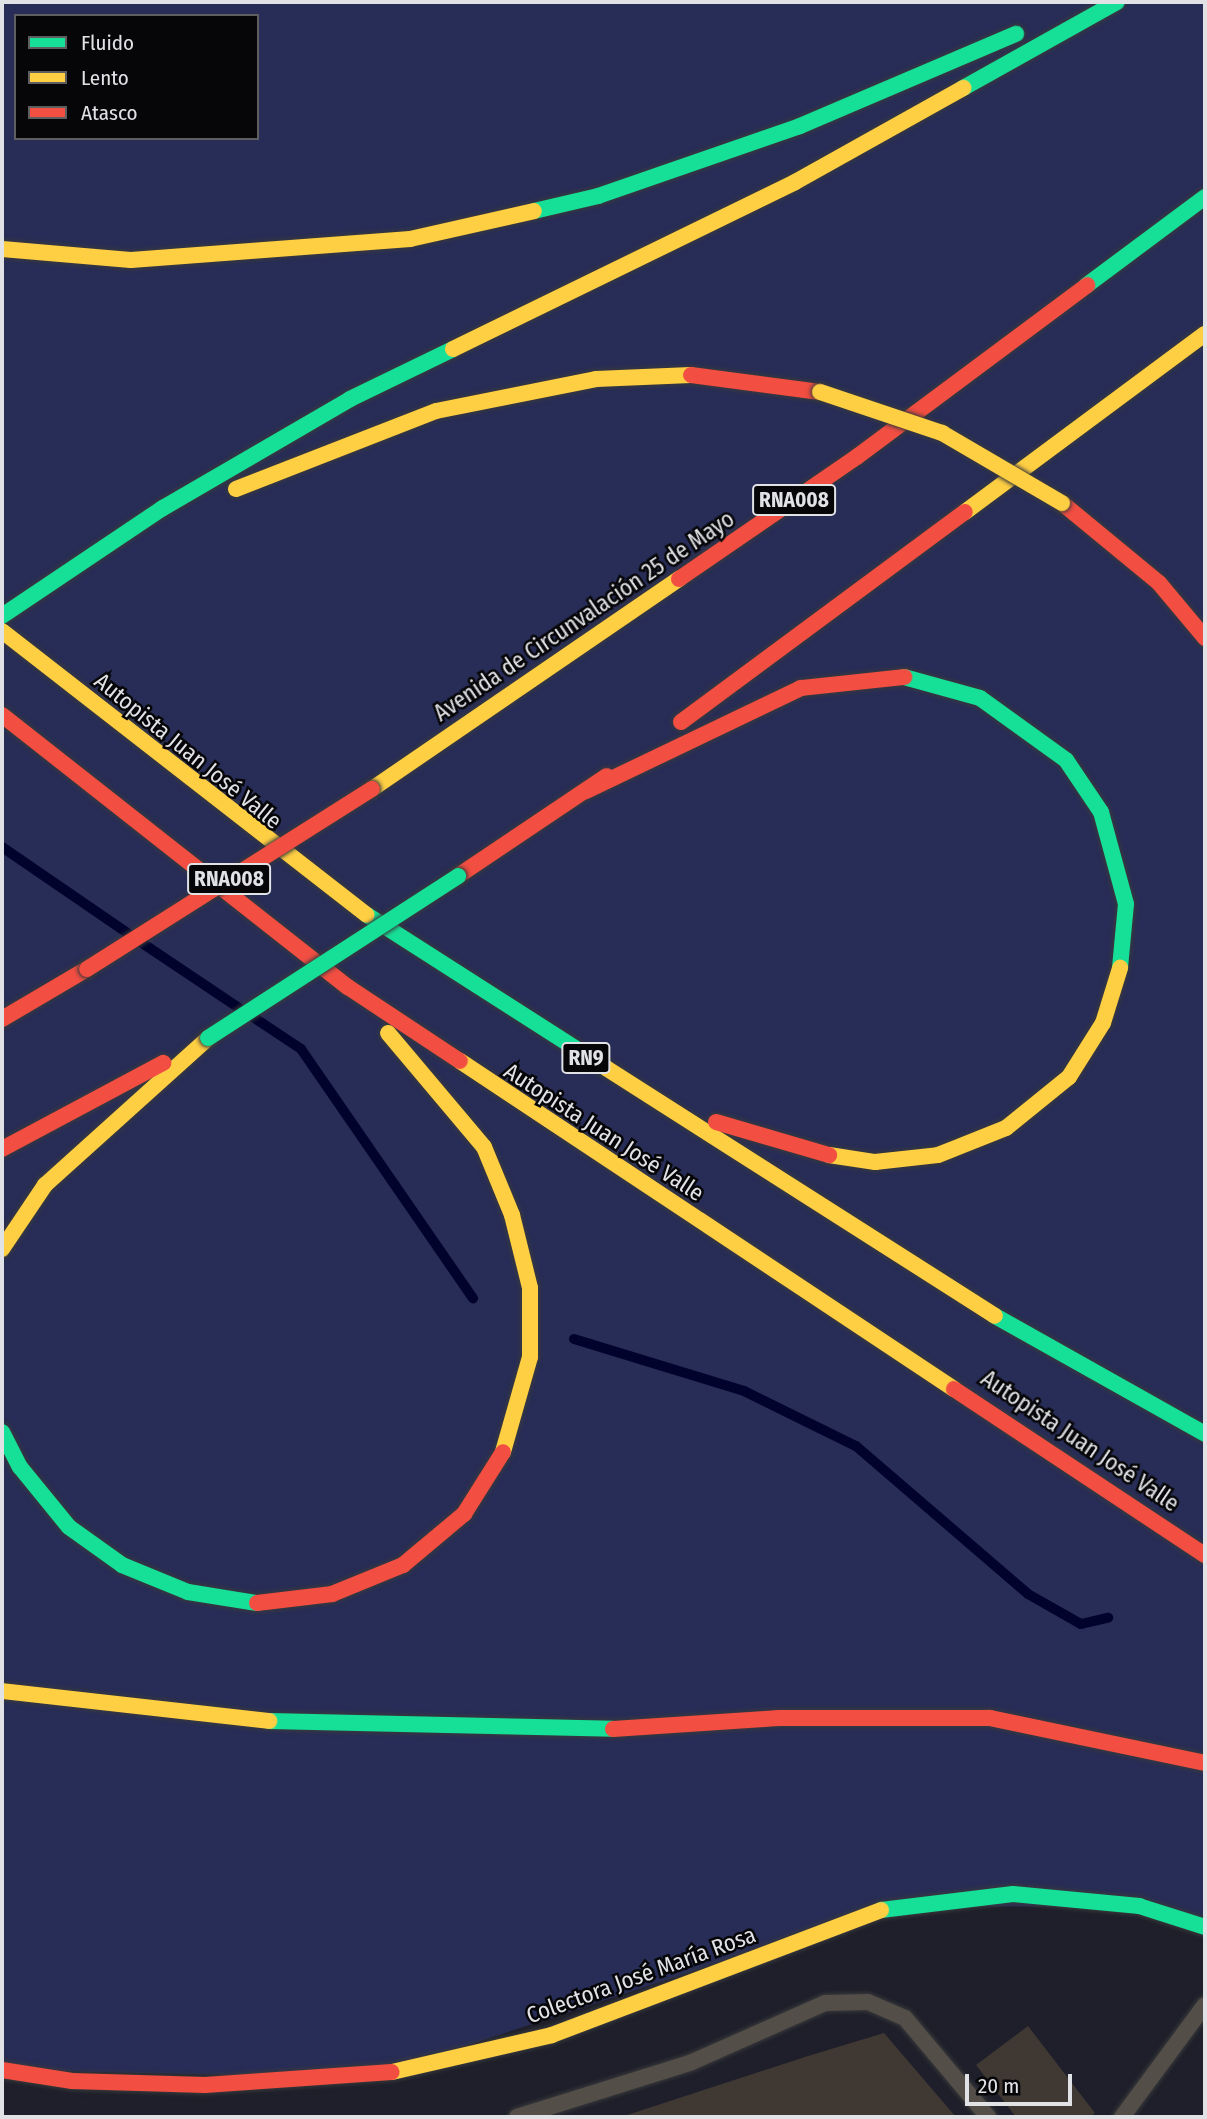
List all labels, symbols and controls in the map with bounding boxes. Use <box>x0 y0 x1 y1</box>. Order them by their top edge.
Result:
legend <box>14 14 259 140</box>
text: Fluido <box>81 30 134 56</box>
text: Lento <box>81 65 129 91</box>
text: Atasco <box>81 100 138 126</box>
road number: RNA008 <box>752 482 836 518</box>
street label: Avenida de Circunvalación 25 de Mayo <box>429 505 739 727</box>
street label: Autopista Juan José Valle <box>89 667 287 835</box>
road number: RNA008 <box>187 862 271 896</box>
road number: RN9 <box>560 1040 612 1076</box>
street label: Autopista Juan José Valle <box>499 1057 709 1207</box>
street label: Autopista Juan José Valle <box>976 1365 1184 1517</box>
street label: Colectora José María Rosa <box>523 1921 759 2029</box>
scale bar <box>969 2060 1076 2104</box>
text: 20 m <box>978 2073 1019 2099</box>

